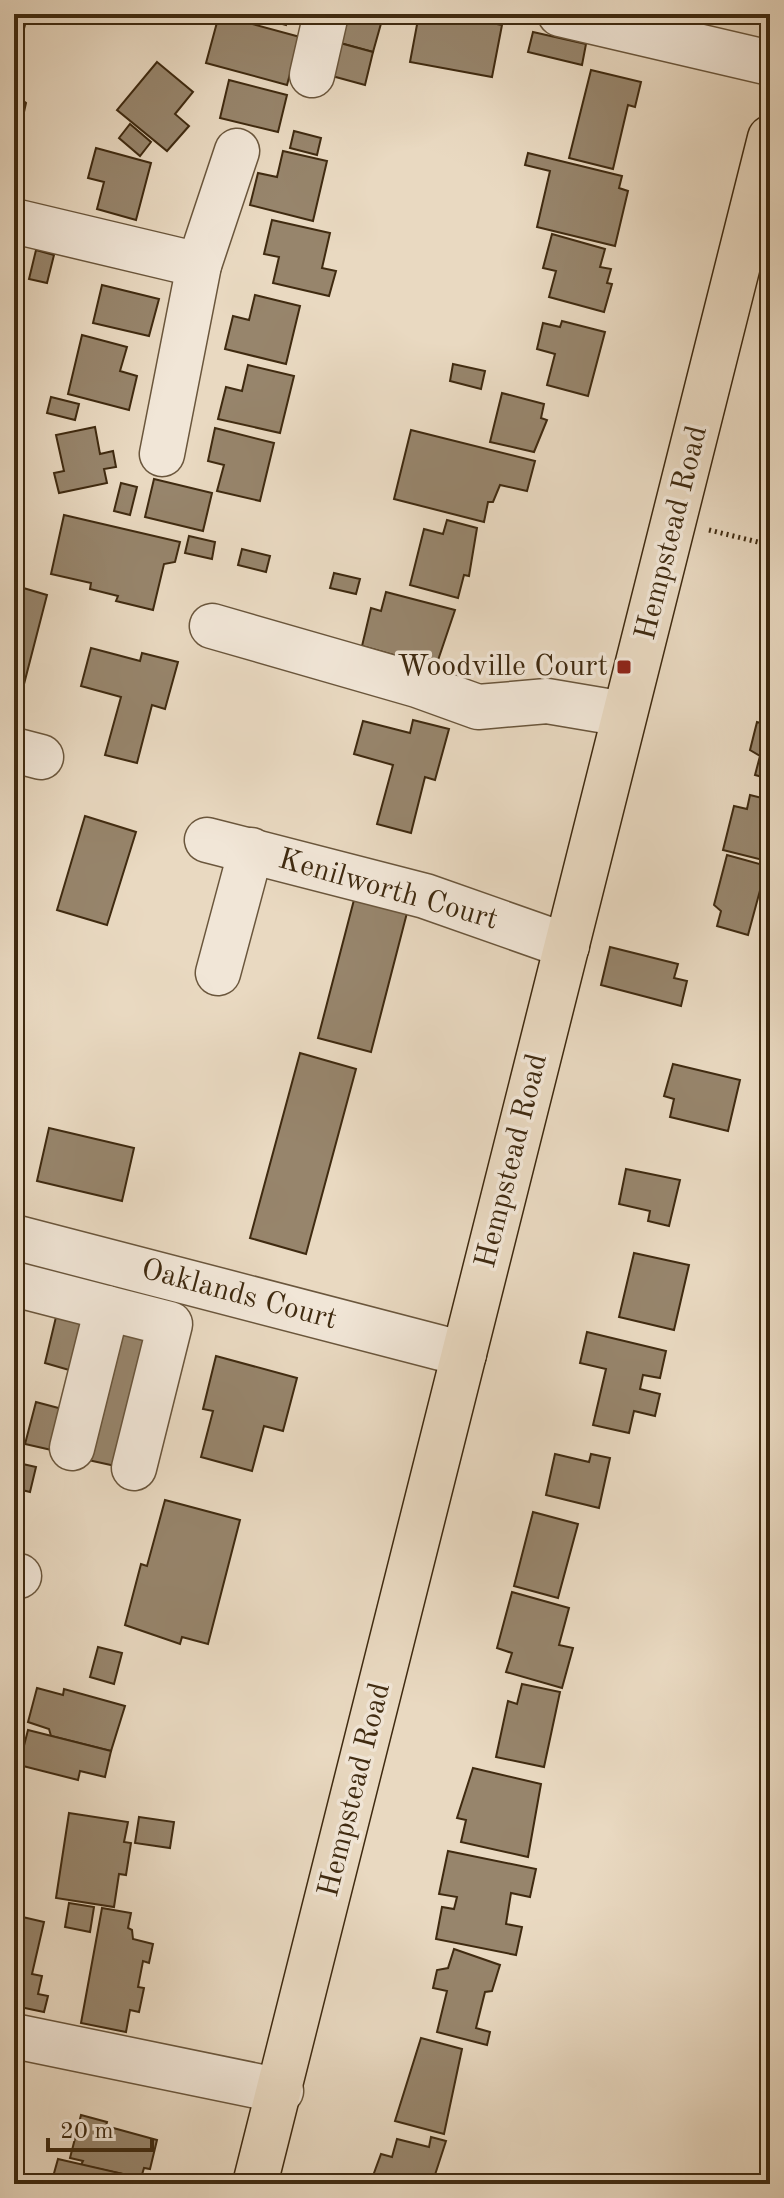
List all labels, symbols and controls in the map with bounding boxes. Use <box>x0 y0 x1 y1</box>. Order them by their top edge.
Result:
street label: Hempstead Road <box>631 423 713 643</box>
place label: Woodville Court <box>397 652 608 682</box>
marker: Woodville Court <box>615 658 633 676</box>
street label: Kenilworth Court <box>275 844 501 936</box>
street label: Hempstead Road <box>471 1051 553 1271</box>
street label: Oaklands Court <box>138 1254 340 1336</box>
street label: Hempstead Road <box>314 1680 396 1900</box>
scale bar <box>48 2102 152 2152</box>
text: 20 m <box>60 2120 114 2144</box>

